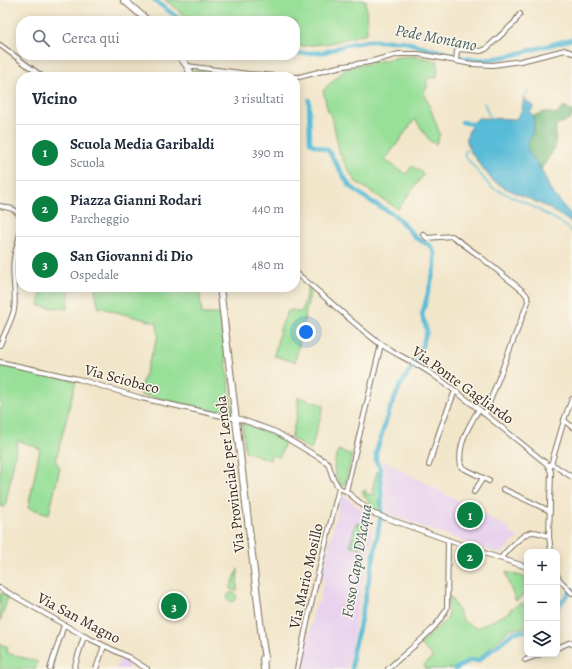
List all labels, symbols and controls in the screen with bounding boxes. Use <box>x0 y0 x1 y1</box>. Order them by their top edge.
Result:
search box <box>16 16 300 60</box>
water label: Pede Montano <box>393 19 479 57</box>
icon: search <box>30 27 52 49</box>
text: Cerca qui <box>62 28 120 48</box>
text: Vicino <box>32 87 77 110</box>
text: 3 risultati <box>234 90 284 107</box>
text: Scuola Media Garibaldi <box>70 134 214 154</box>
text: 1 <box>43 144 47 161</box>
text: 390 m <box>252 144 284 161</box>
text: Scuola <box>70 154 105 171</box>
text: Piazza Gianni Rodari <box>70 190 202 210</box>
text: 2 <box>42 200 48 217</box>
text: 440 m <box>252 200 284 217</box>
text: Parcheggio <box>70 210 129 227</box>
text: San Giovanni di Dio <box>70 246 193 266</box>
text: 3 <box>42 256 48 273</box>
text: 480 m <box>251 256 284 273</box>
text: Ospedale <box>70 266 119 283</box>
your location <box>296 322 316 342</box>
street label: Via Ponte Gagliardo <box>407 341 518 429</box>
street label: Via Sciobaco <box>81 359 162 399</box>
street label: Via Provinciale per Lenola <box>210 394 250 555</box>
pin: 1 <box>457 500 483 530</box>
water label: Fosso Capo D'Acqua <box>336 502 378 619</box>
street label: Via Mario Mosillo <box>284 521 328 632</box>
pin: 2 <box>457 541 483 571</box>
map controls <box>524 549 560 657</box>
button: + <box>524 549 560 585</box>
button: − <box>524 585 560 621</box>
street label: Via San Magno <box>33 587 124 648</box>
pin: 3 <box>161 591 187 621</box>
button: layers <box>524 621 560 657</box>

